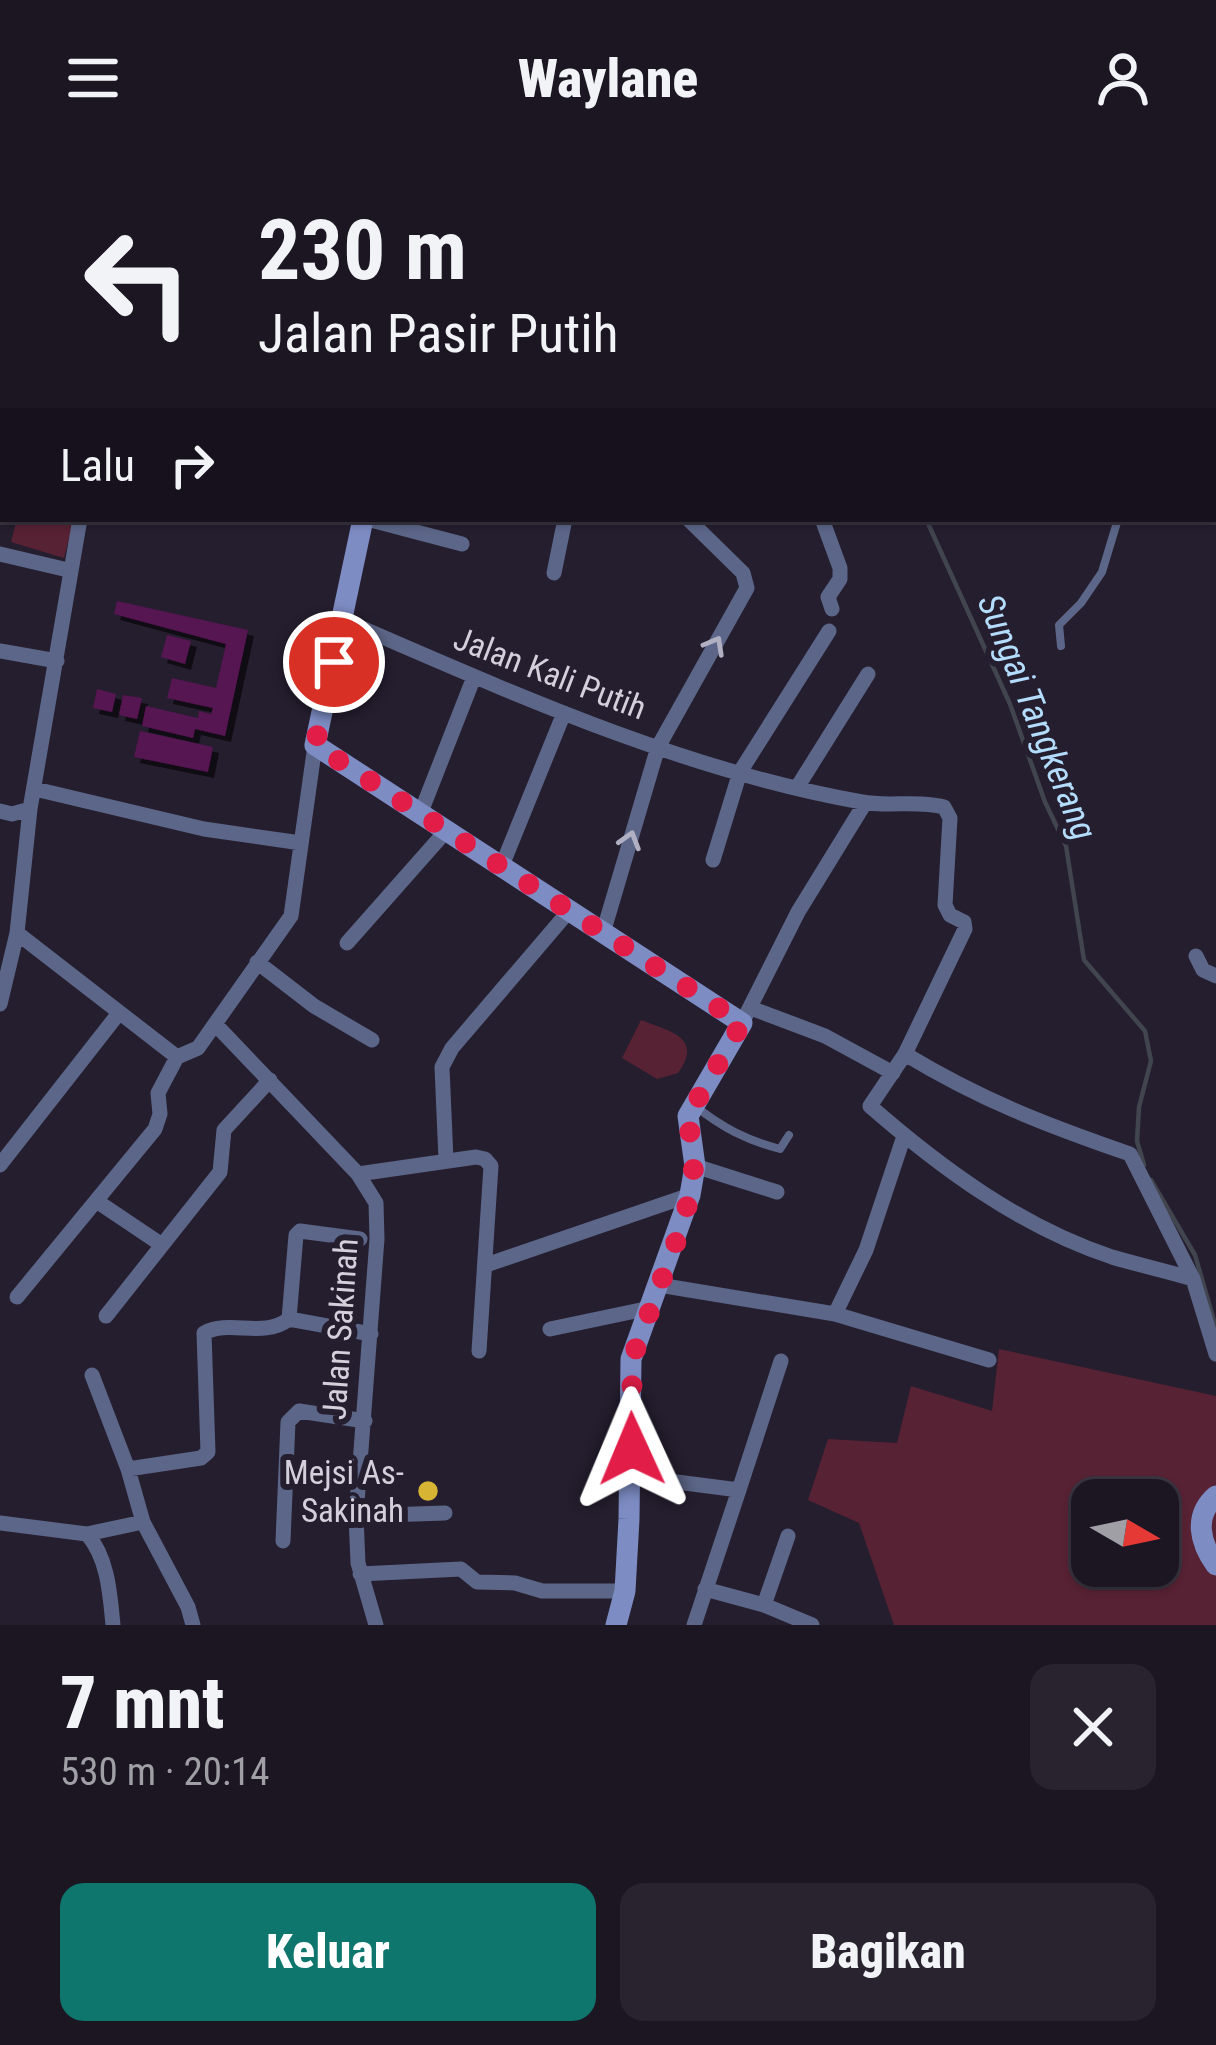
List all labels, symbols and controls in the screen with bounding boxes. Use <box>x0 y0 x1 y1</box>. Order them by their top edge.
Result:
icon: menu <box>60 45 126 111</box>
icon: person <box>1090 45 1156 111</box>
text: Waylane <box>518 47 698 110</box>
text: 230 m <box>258 201 467 300</box>
icon: left <box>60 204 216 360</box>
text: Jalan Pasir Putih <box>258 302 619 365</box>
icon: right <box>159 432 225 498</box>
text: Lalu <box>60 439 135 492</box>
water label: Sungai Tangkerang <box>969 588 1105 846</box>
pin <box>283 611 385 713</box>
street label: Jalan Kali Putih <box>448 618 652 728</box>
icon: arrive <box>301 629 367 695</box>
one-way arrow <box>701 636 724 657</box>
one-way arrow <box>616 830 641 851</box>
street label: Jalan Sakinah <box>314 1237 366 1421</box>
position arrow <box>569 1386 695 1512</box>
place label: Mejsi As- Sakinah <box>284 1453 404 1530</box>
marker: Mejsi As- Sakinah <box>415 1478 441 1504</box>
north arrow <box>1071 1479 1179 1587</box>
map controls <box>1071 1479 1179 1587</box>
text: 7 mnt <box>60 1661 224 1746</box>
button: close <box>1030 1664 1156 1790</box>
text: 530 m · 20:14 <box>60 1749 270 1795</box>
button: Keluar <box>60 1883 596 2021</box>
button: Bagikan <box>620 1883 1156 2021</box>

